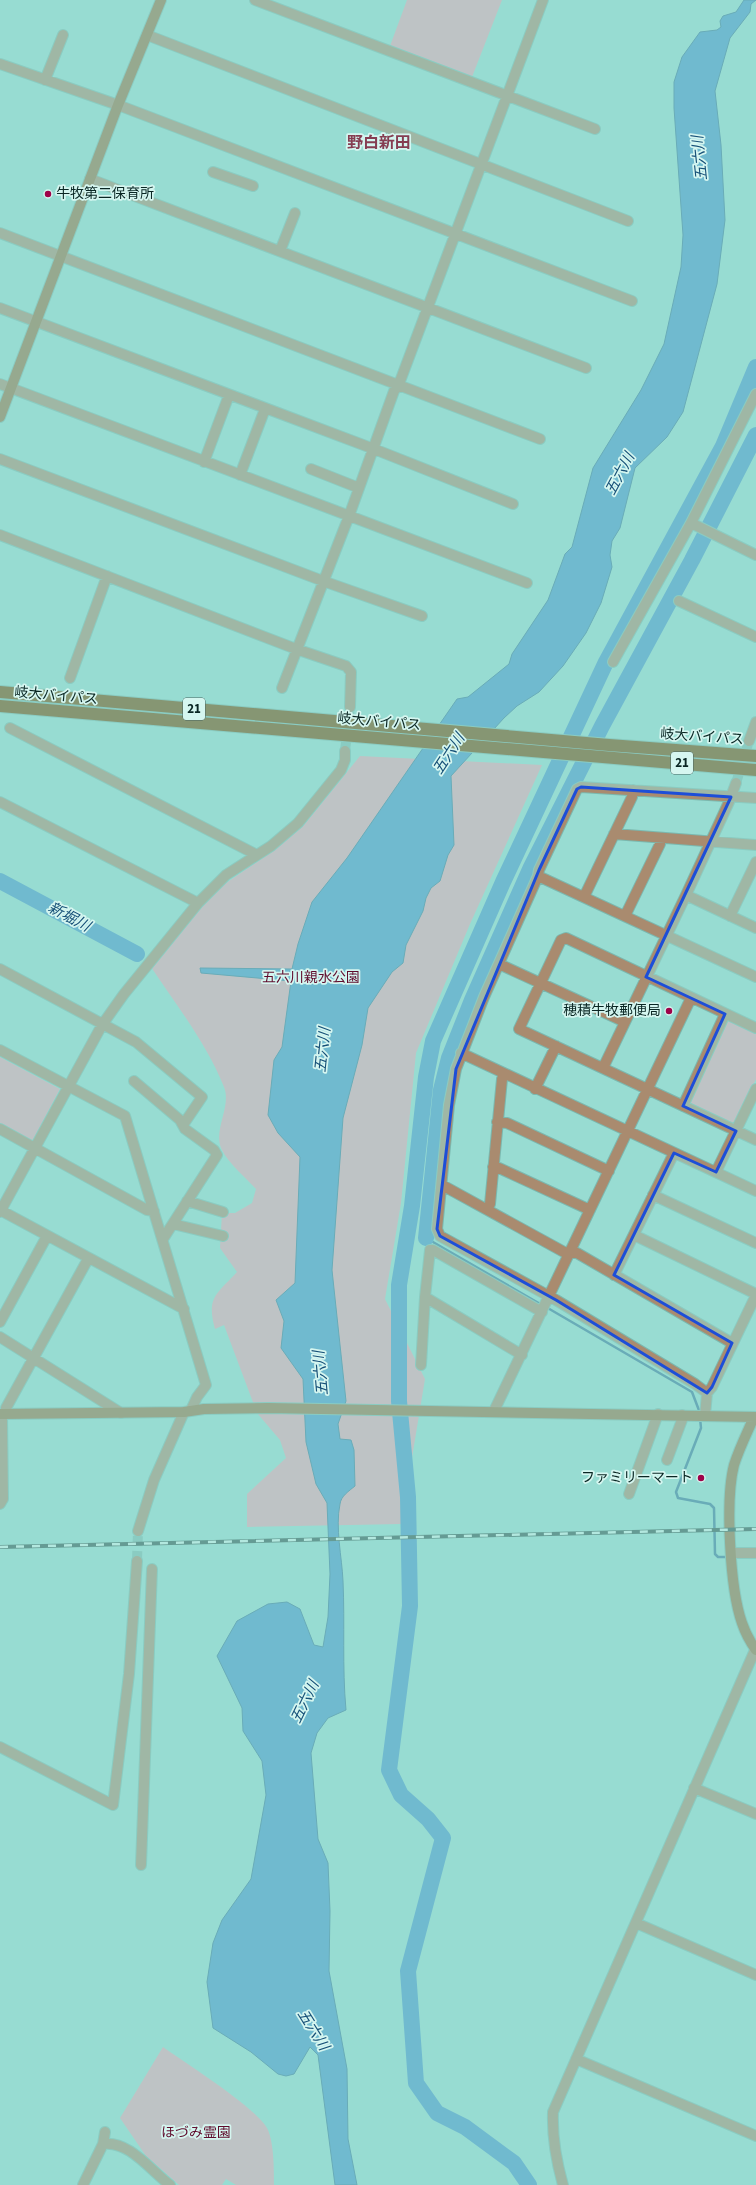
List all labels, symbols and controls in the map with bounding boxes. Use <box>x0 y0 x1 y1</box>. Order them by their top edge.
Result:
district label: 野白新田 <box>347 132 411 154</box>
water label: 五六川 <box>687 133 713 181</box>
place label: 牛牧第二保育所 <box>56 184 154 204</box>
marker: 牛牧第二保育所 <box>43 189 53 199</box>
water label: 五六川 <box>600 447 641 499</box>
street label: 岐大バイパス <box>13 682 99 710</box>
road number: 21 <box>183 698 205 720</box>
street label: 岐大バイパス <box>336 708 422 736</box>
street label: 岐大バイパス <box>660 724 744 750</box>
water label: 五六川 <box>428 728 471 779</box>
road number: 21 <box>671 752 693 774</box>
water label: 新堀川 <box>44 897 96 938</box>
park label: 五六川親水公園 <box>262 968 360 988</box>
place label: 穂積牛牧郵便局 <box>563 1001 661 1021</box>
marker: 穂積牛牧郵便局 <box>664 1006 674 1016</box>
water label: 五六川 <box>310 1025 336 1073</box>
water label: 五六川 <box>308 1348 333 1396</box>
place label: ファミリーマート <box>581 1468 693 1488</box>
marker: ファミリーマート <box>696 1473 706 1483</box>
water label: 五六川 <box>286 1675 325 1727</box>
water label: 五六川 <box>292 2005 335 2056</box>
park label: ほづみ霊園 <box>161 2123 231 2143</box>

